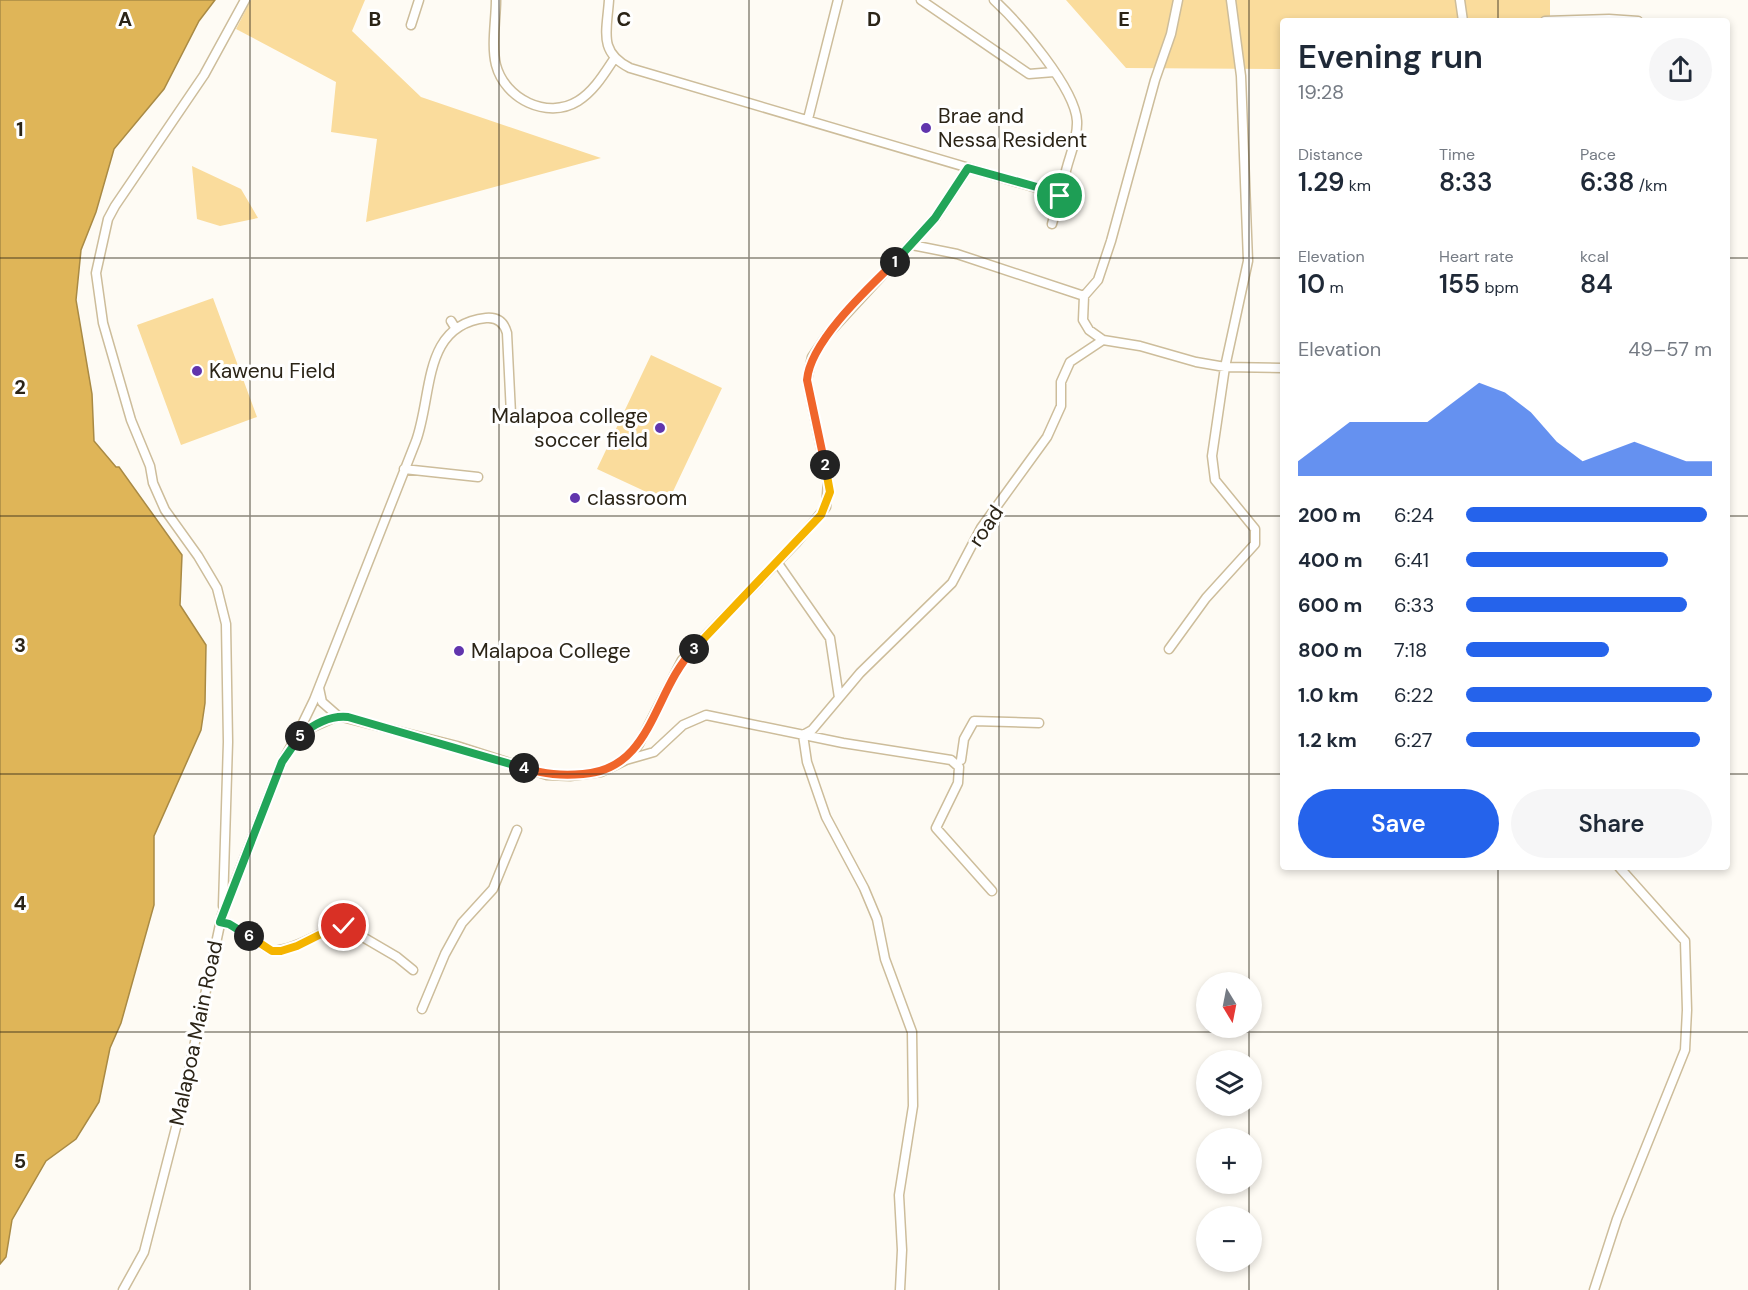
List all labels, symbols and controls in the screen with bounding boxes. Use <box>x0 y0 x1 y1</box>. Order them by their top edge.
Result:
text: A <box>118 6 132 32</box>
text: B <box>369 6 381 32</box>
text: C <box>617 6 631 32</box>
text: D <box>867 6 881 32</box>
text: E <box>1118 6 1130 32</box>
text: Evening run <box>1298 35 1483 78</box>
button: share <box>1649 38 1712 101</box>
text: 19:28 <box>1298 79 1344 105</box>
place label: Brae and Nessa Resident <box>938 102 1087 154</box>
text: 1 <box>16 116 24 142</box>
marker: Brae and Nessa Resident <box>919 121 933 135</box>
text: Distance <box>1298 144 1363 165</box>
text: Time <box>1439 144 1475 165</box>
text: Pace <box>1580 144 1616 165</box>
text: 1.29 <box>1298 165 1345 199</box>
text: 8:33 <box>1439 165 1493 199</box>
text: 6:38 <box>1580 165 1635 199</box>
pin <box>1034 170 1085 221</box>
text: km <box>1345 175 1371 196</box>
text: /km <box>1635 175 1667 196</box>
icon: arrive <box>1043 179 1076 212</box>
text: Elevation <box>1298 246 1365 267</box>
text: Heart rate <box>1439 246 1514 267</box>
text: kcal <box>1580 246 1609 267</box>
pin: 1 <box>880 247 910 277</box>
text: 1 <box>892 251 898 272</box>
text: 10 <box>1298 267 1325 301</box>
text: 155 <box>1439 267 1480 301</box>
text: 84 <box>1580 267 1613 301</box>
text: m <box>1325 277 1344 298</box>
text: bpm <box>1480 277 1519 298</box>
text: Elevation <box>1298 336 1381 362</box>
text: 49–57 m <box>1628 336 1712 362</box>
place label: Kawenu Field <box>209 357 335 385</box>
marker: Kawenu Field <box>190 364 204 378</box>
text: 2 <box>14 374 26 400</box>
place label: Malapoa college soccer field <box>491 402 648 454</box>
marker: Malapoa college soccer field <box>653 421 667 435</box>
pin: 2 <box>810 450 840 480</box>
text: 2 <box>820 454 830 475</box>
place label: classroom <box>587 484 687 512</box>
marker: classroom <box>568 491 582 505</box>
street label: road <box>962 500 1010 552</box>
text: 200 m <box>1298 502 1361 528</box>
text: 6:24 <box>1394 502 1434 528</box>
text: 400 m <box>1298 547 1363 573</box>
text: 6:41 <box>1394 547 1429 573</box>
text: 600 m <box>1298 592 1362 618</box>
text: 6:33 <box>1394 592 1434 618</box>
text: 3 <box>14 632 26 658</box>
pin: 3 <box>679 634 709 664</box>
place label: Malapoa College <box>471 637 631 665</box>
text: 800 m <box>1298 637 1362 663</box>
text: 7:18 <box>1394 637 1427 663</box>
text: 3 <box>689 638 699 659</box>
marker: Malapoa College <box>452 644 466 658</box>
text: 1.0 km <box>1298 682 1359 708</box>
text: 6:22 <box>1394 682 1434 708</box>
pin: 5 <box>285 721 315 751</box>
text: 5 <box>295 725 305 746</box>
text: 1.2 km <box>1298 727 1357 753</box>
text: 6:27 <box>1394 727 1432 753</box>
pin: 4 <box>509 753 539 783</box>
text: 4 <box>519 757 529 778</box>
button: Save <box>1298 789 1499 858</box>
button: Share <box>1511 789 1712 858</box>
text: 4 <box>14 890 27 916</box>
pin <box>318 900 369 951</box>
icon: check <box>327 909 360 942</box>
pin: 6 <box>234 921 264 951</box>
text: 6 <box>244 925 254 946</box>
street label: Malapoa Main Road <box>163 938 229 1128</box>
north arrow <box>1196 972 1262 1038</box>
map controls <box>1196 972 1262 1272</box>
button: layers <box>1196 1050 1262 1116</box>
button: + <box>1196 1128 1262 1194</box>
text: 5 <box>14 1148 26 1174</box>
button: − <box>1196 1206 1262 1272</box>

